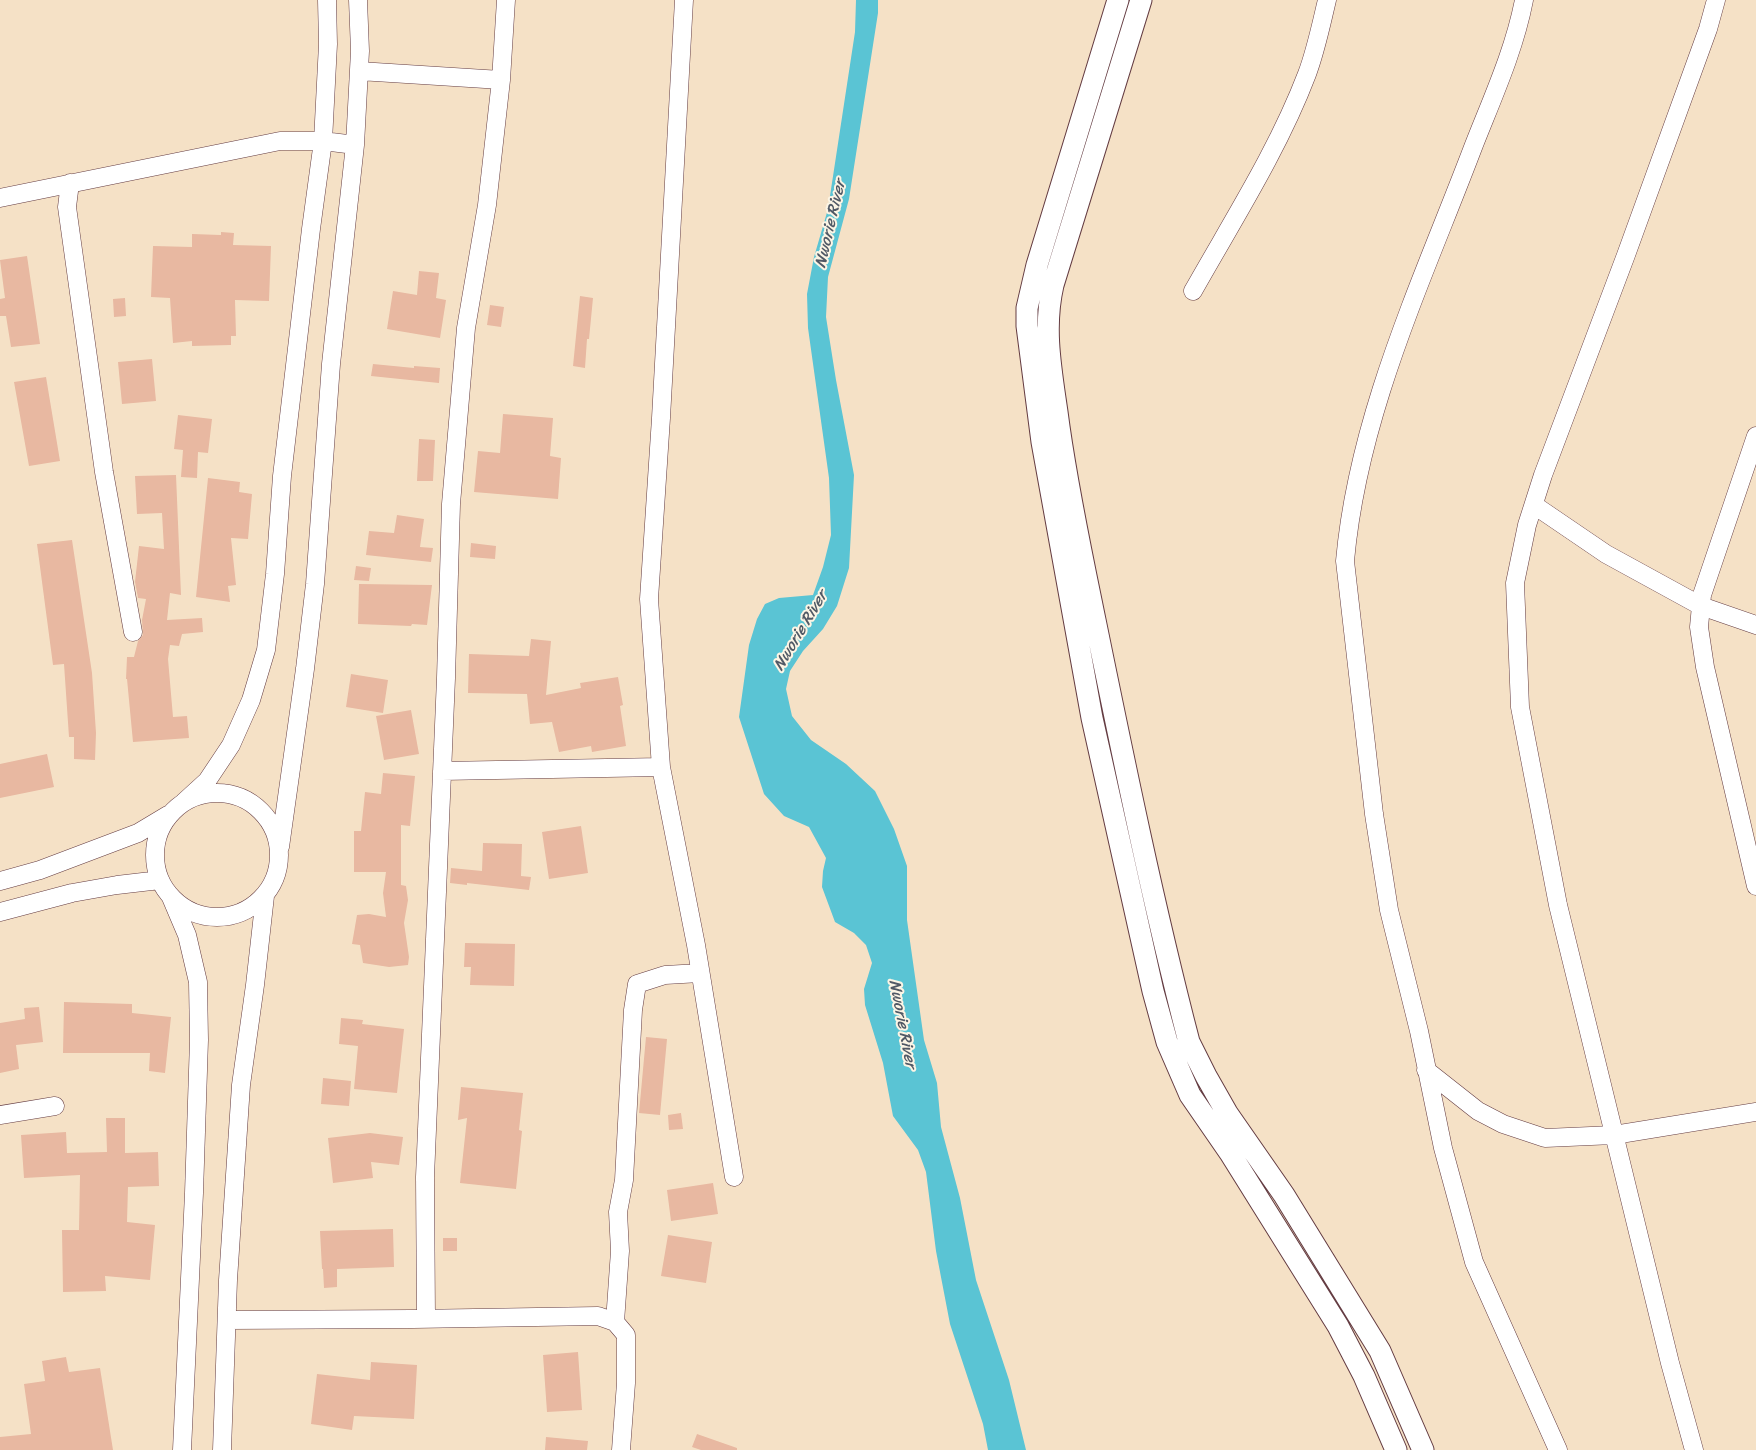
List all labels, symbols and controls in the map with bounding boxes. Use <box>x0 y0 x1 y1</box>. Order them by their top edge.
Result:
water label: Nworie River <box>812 178 850 270</box>
water label: Nworie River <box>770 588 832 674</box>
water label: Nworie River <box>884 978 920 1070</box>

